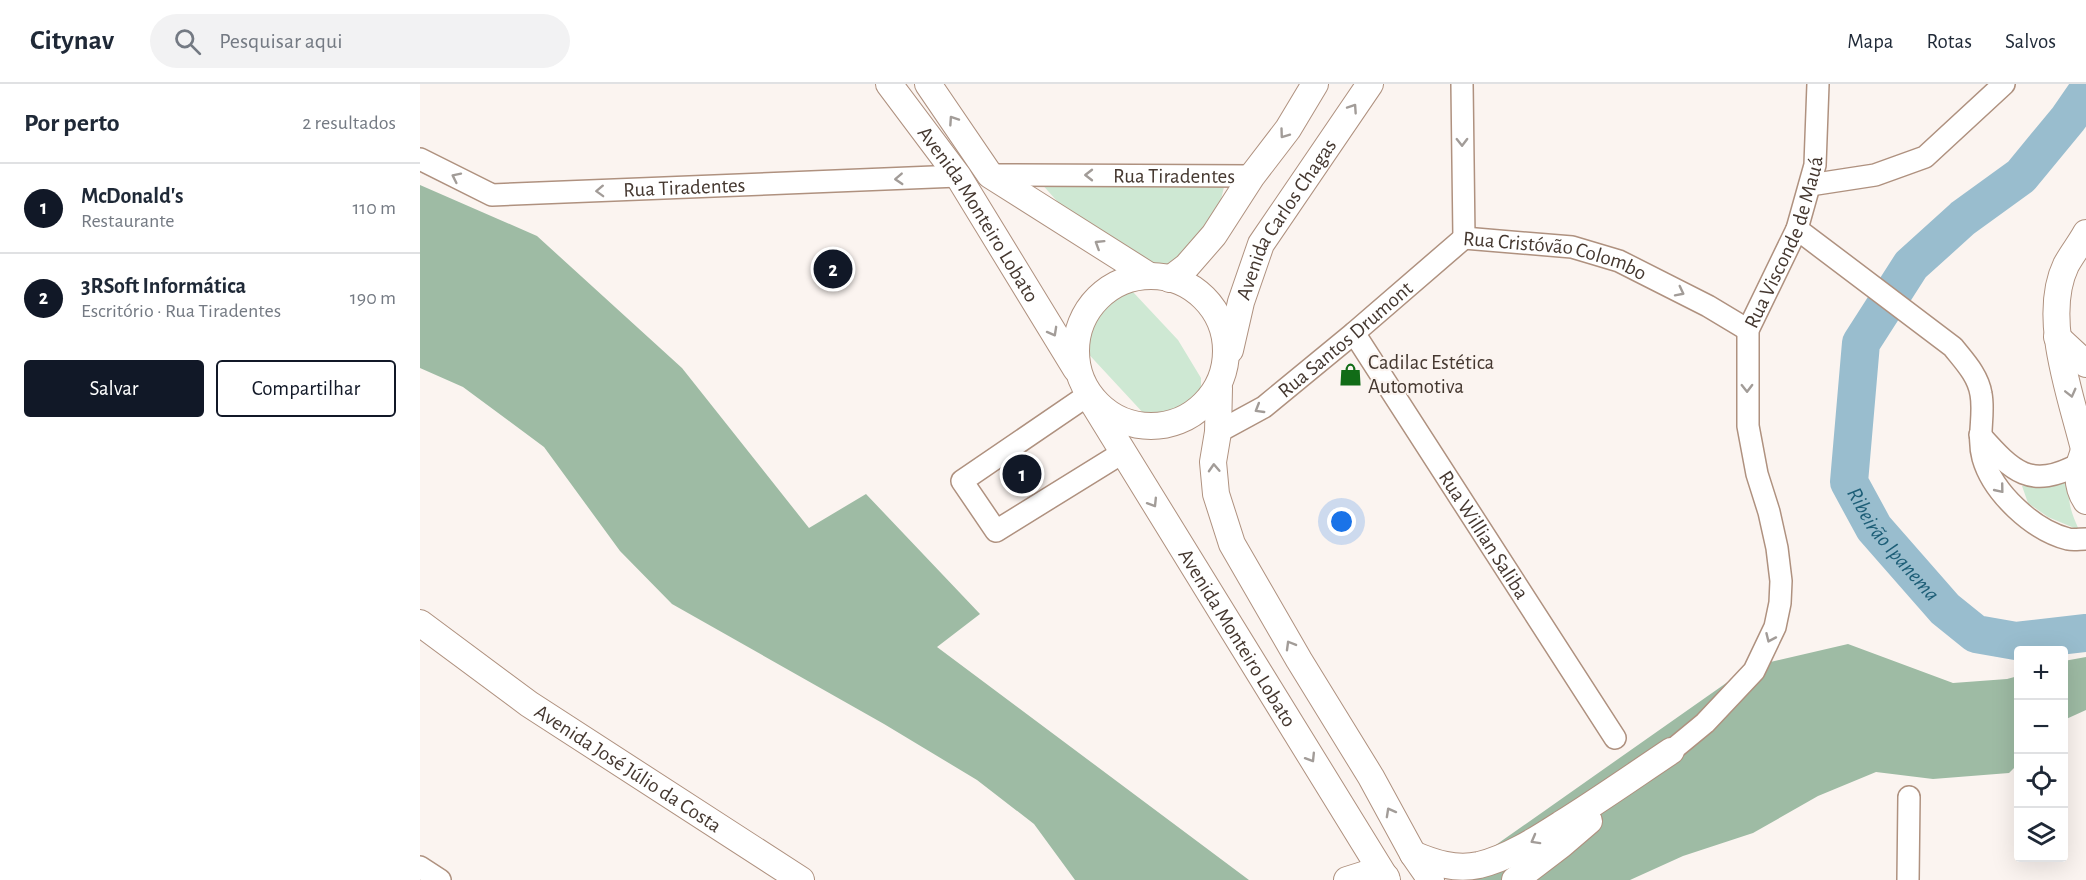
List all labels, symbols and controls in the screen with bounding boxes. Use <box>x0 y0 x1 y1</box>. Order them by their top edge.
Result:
search box <box>150 14 570 68</box>
icon: search <box>171 25 204 58</box>
text: Citynav <box>30 27 114 55</box>
text: Pesquisar aqui <box>219 30 343 52</box>
text: Mapa <box>1847 31 1894 52</box>
text: Rotas <box>1927 31 1972 52</box>
text: Salvos <box>2005 31 2056 52</box>
one-way arrow <box>1346 104 1357 115</box>
text: Por perto <box>24 110 120 136</box>
text: 2 resultados <box>302 113 396 133</box>
one-way arrow <box>948 116 960 126</box>
street label: Avenida Monteiro Lobato <box>914 122 1043 306</box>
one-way arrow <box>1281 127 1292 138</box>
street label: Avenida Carlos Chagas <box>1232 135 1340 302</box>
one-way arrow <box>1456 138 1469 147</box>
street label: Rua Visconde de Mauá <box>1740 156 1826 331</box>
street label: Rua Tiradentes <box>1113 165 1235 186</box>
one-way arrow <box>1084 169 1093 181</box>
one-way arrow <box>451 173 462 185</box>
one-way arrow <box>895 173 904 186</box>
street label: Rua Tiradentes <box>623 174 746 200</box>
text: McDonald's <box>81 185 183 207</box>
one-way arrow <box>595 185 604 197</box>
text: 1 <box>40 198 47 218</box>
text: 110 m <box>352 198 396 218</box>
text: Restaurante <box>81 211 175 231</box>
street label: Rua Cristóvão Colombo <box>1462 227 1650 284</box>
one-way arrow <box>1094 240 1105 251</box>
pin: 2 <box>814 246 852 291</box>
text: 3RSoft Informática <box>81 275 246 297</box>
street label: Rua Santos Drumont <box>1274 277 1417 401</box>
one-way arrow <box>1674 285 1685 296</box>
text: 2 <box>39 288 48 308</box>
text: 190 m <box>350 288 396 308</box>
text: Escritório · Rua Tiradentes <box>81 301 281 321</box>
one-way arrow <box>1046 326 1057 336</box>
place label: Cadilac Estética Automotiva <box>1368 352 1495 397</box>
button: Salvar <box>24 360 204 417</box>
button: Compartilhar <box>216 360 396 417</box>
shop icon: Cadilac Estética Automotiva <box>1337 361 1363 387</box>
one-way arrow <box>1741 384 1753 393</box>
one-way arrow <box>2063 388 2076 398</box>
one-way arrow <box>1255 402 1265 413</box>
pin: 1 <box>1002 452 1042 496</box>
one-way arrow <box>1208 463 1221 472</box>
street label: Rua Willian Saliba <box>1435 467 1533 603</box>
one-way arrow <box>1993 482 2004 493</box>
water label: Ribeirão Ipanema <box>1843 484 1944 605</box>
one-way arrow <box>1146 497 1158 507</box>
your location <box>1327 507 1356 536</box>
street label: Avenida Monteiro Lobato <box>1175 545 1300 730</box>
one-way arrow <box>1765 631 1777 642</box>
one-way arrow <box>1285 641 1297 651</box>
map controls <box>2014 646 2068 862</box>
button: + <box>2014 646 2068 700</box>
street label: Avenida José Júlio da Costa <box>531 700 726 836</box>
button: − <box>2014 700 2068 754</box>
one-way arrow <box>1304 752 1316 762</box>
button: locate <box>2014 754 2068 808</box>
one-way arrow <box>1386 808 1397 818</box>
button: layers <box>2014 808 2068 862</box>
one-way arrow <box>1530 833 1541 844</box>

